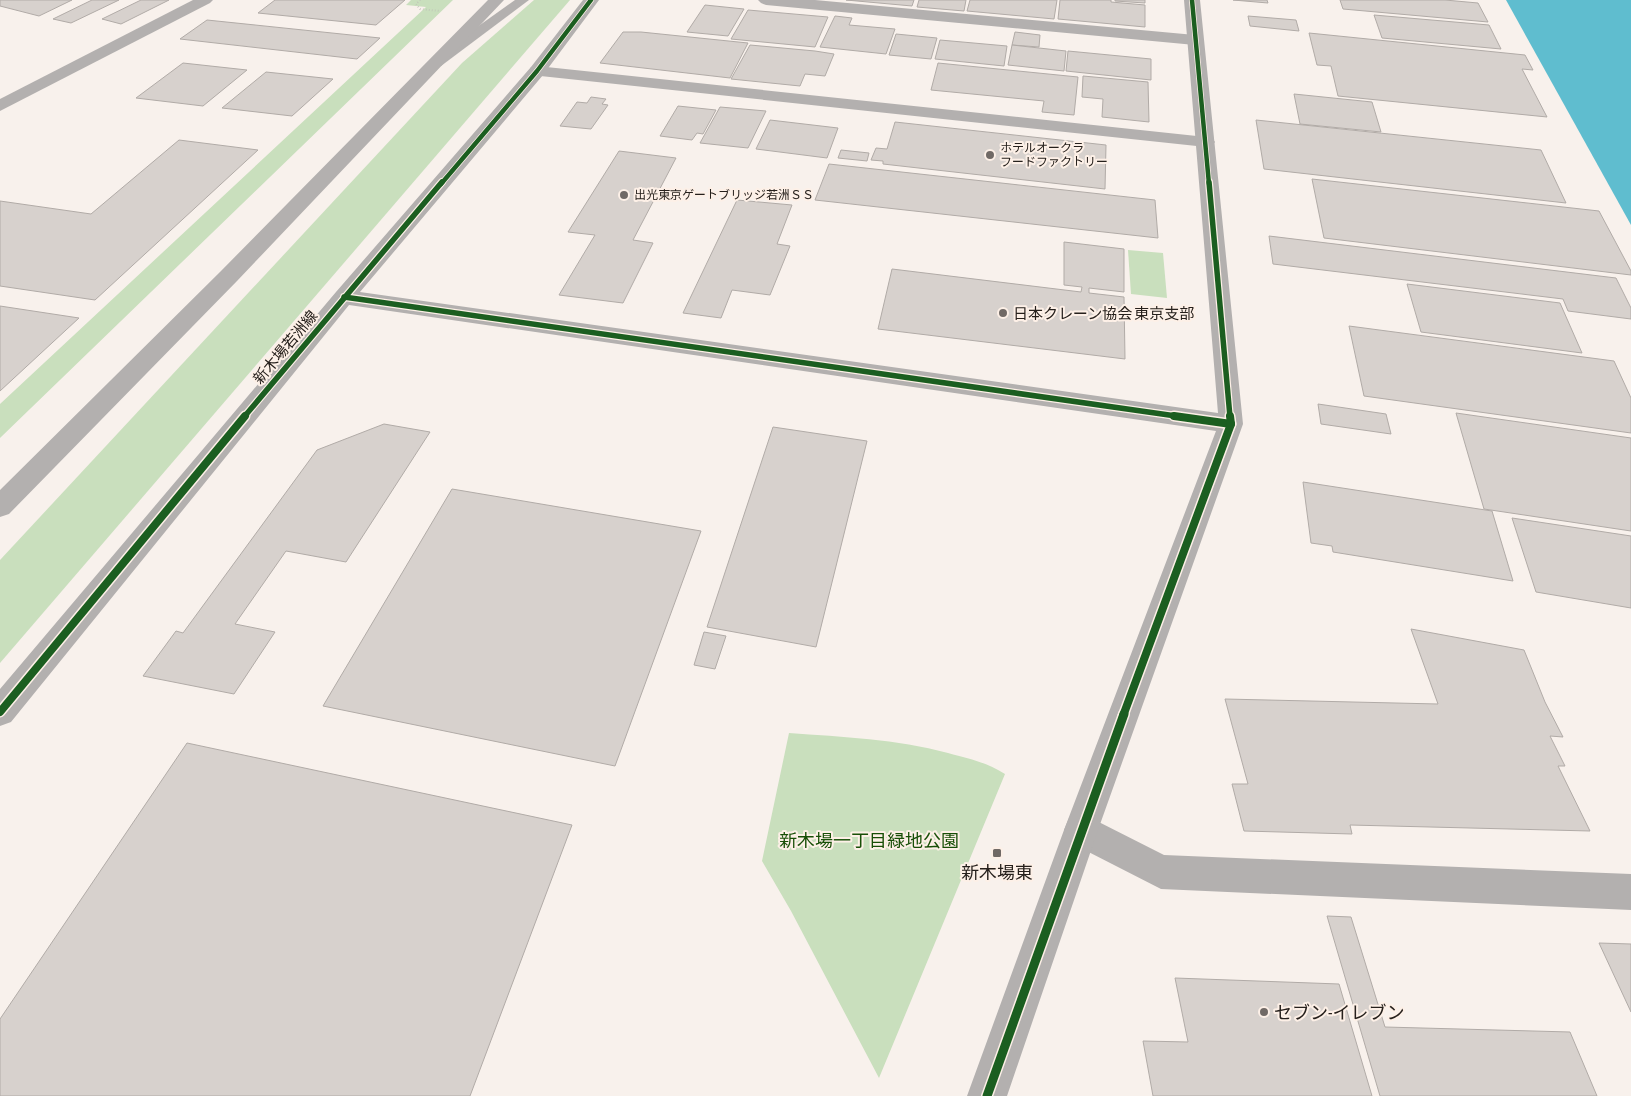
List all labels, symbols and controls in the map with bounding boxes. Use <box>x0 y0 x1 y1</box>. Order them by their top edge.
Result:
place label: ホテルオークラ フードファクトリー <box>1000 141 1108 169</box>
marker: ホテルオークラ フードファクトリー <box>984 149 996 161</box>
place label: 出光東京ゲートブリッジ若洲ＳＳ <box>634 188 814 202</box>
marker: 出光東京ゲートブリッジ若洲ＳＳ <box>618 189 630 201</box>
place label: 日本クレーン協会 東京支部 <box>1013 305 1194 322</box>
street label: 新木場若洲線 <box>250 307 320 387</box>
marker: 日本クレーン協会 東京支部 <box>997 307 1009 319</box>
park label: 新木場一丁目緑地公園 <box>779 830 959 851</box>
marker: 新木場東 <box>991 847 1003 859</box>
place label: 新木場東 <box>961 862 1033 883</box>
place label: セブン-イレブン <box>1274 1002 1405 1023</box>
marker: セブン-イレブン <box>1258 1006 1270 1018</box>

